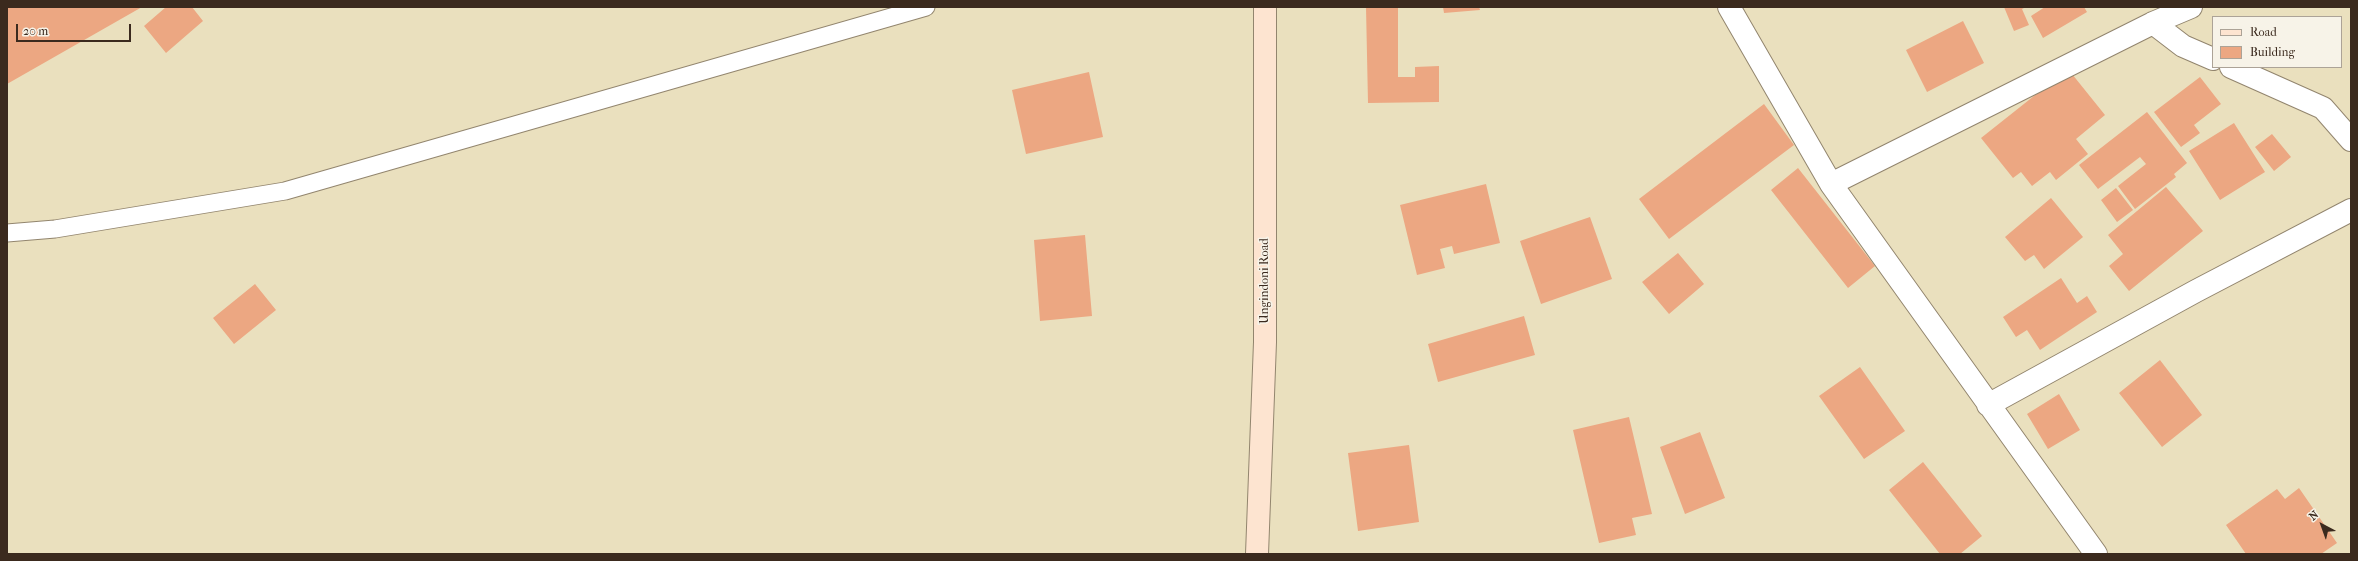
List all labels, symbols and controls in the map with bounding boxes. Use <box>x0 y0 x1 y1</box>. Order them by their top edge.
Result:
scale bar <box>18 16 133 42</box>
legend <box>2212 16 2342 68</box>
text: 20 m <box>23 24 48 38</box>
text: Road <box>2250 25 2277 39</box>
text: Building <box>2250 45 2295 59</box>
street label: Ungindoni Road <box>1258 238 1272 324</box>
north arrow <box>2302 505 2342 545</box>
text: N <box>2306 508 2321 523</box>

